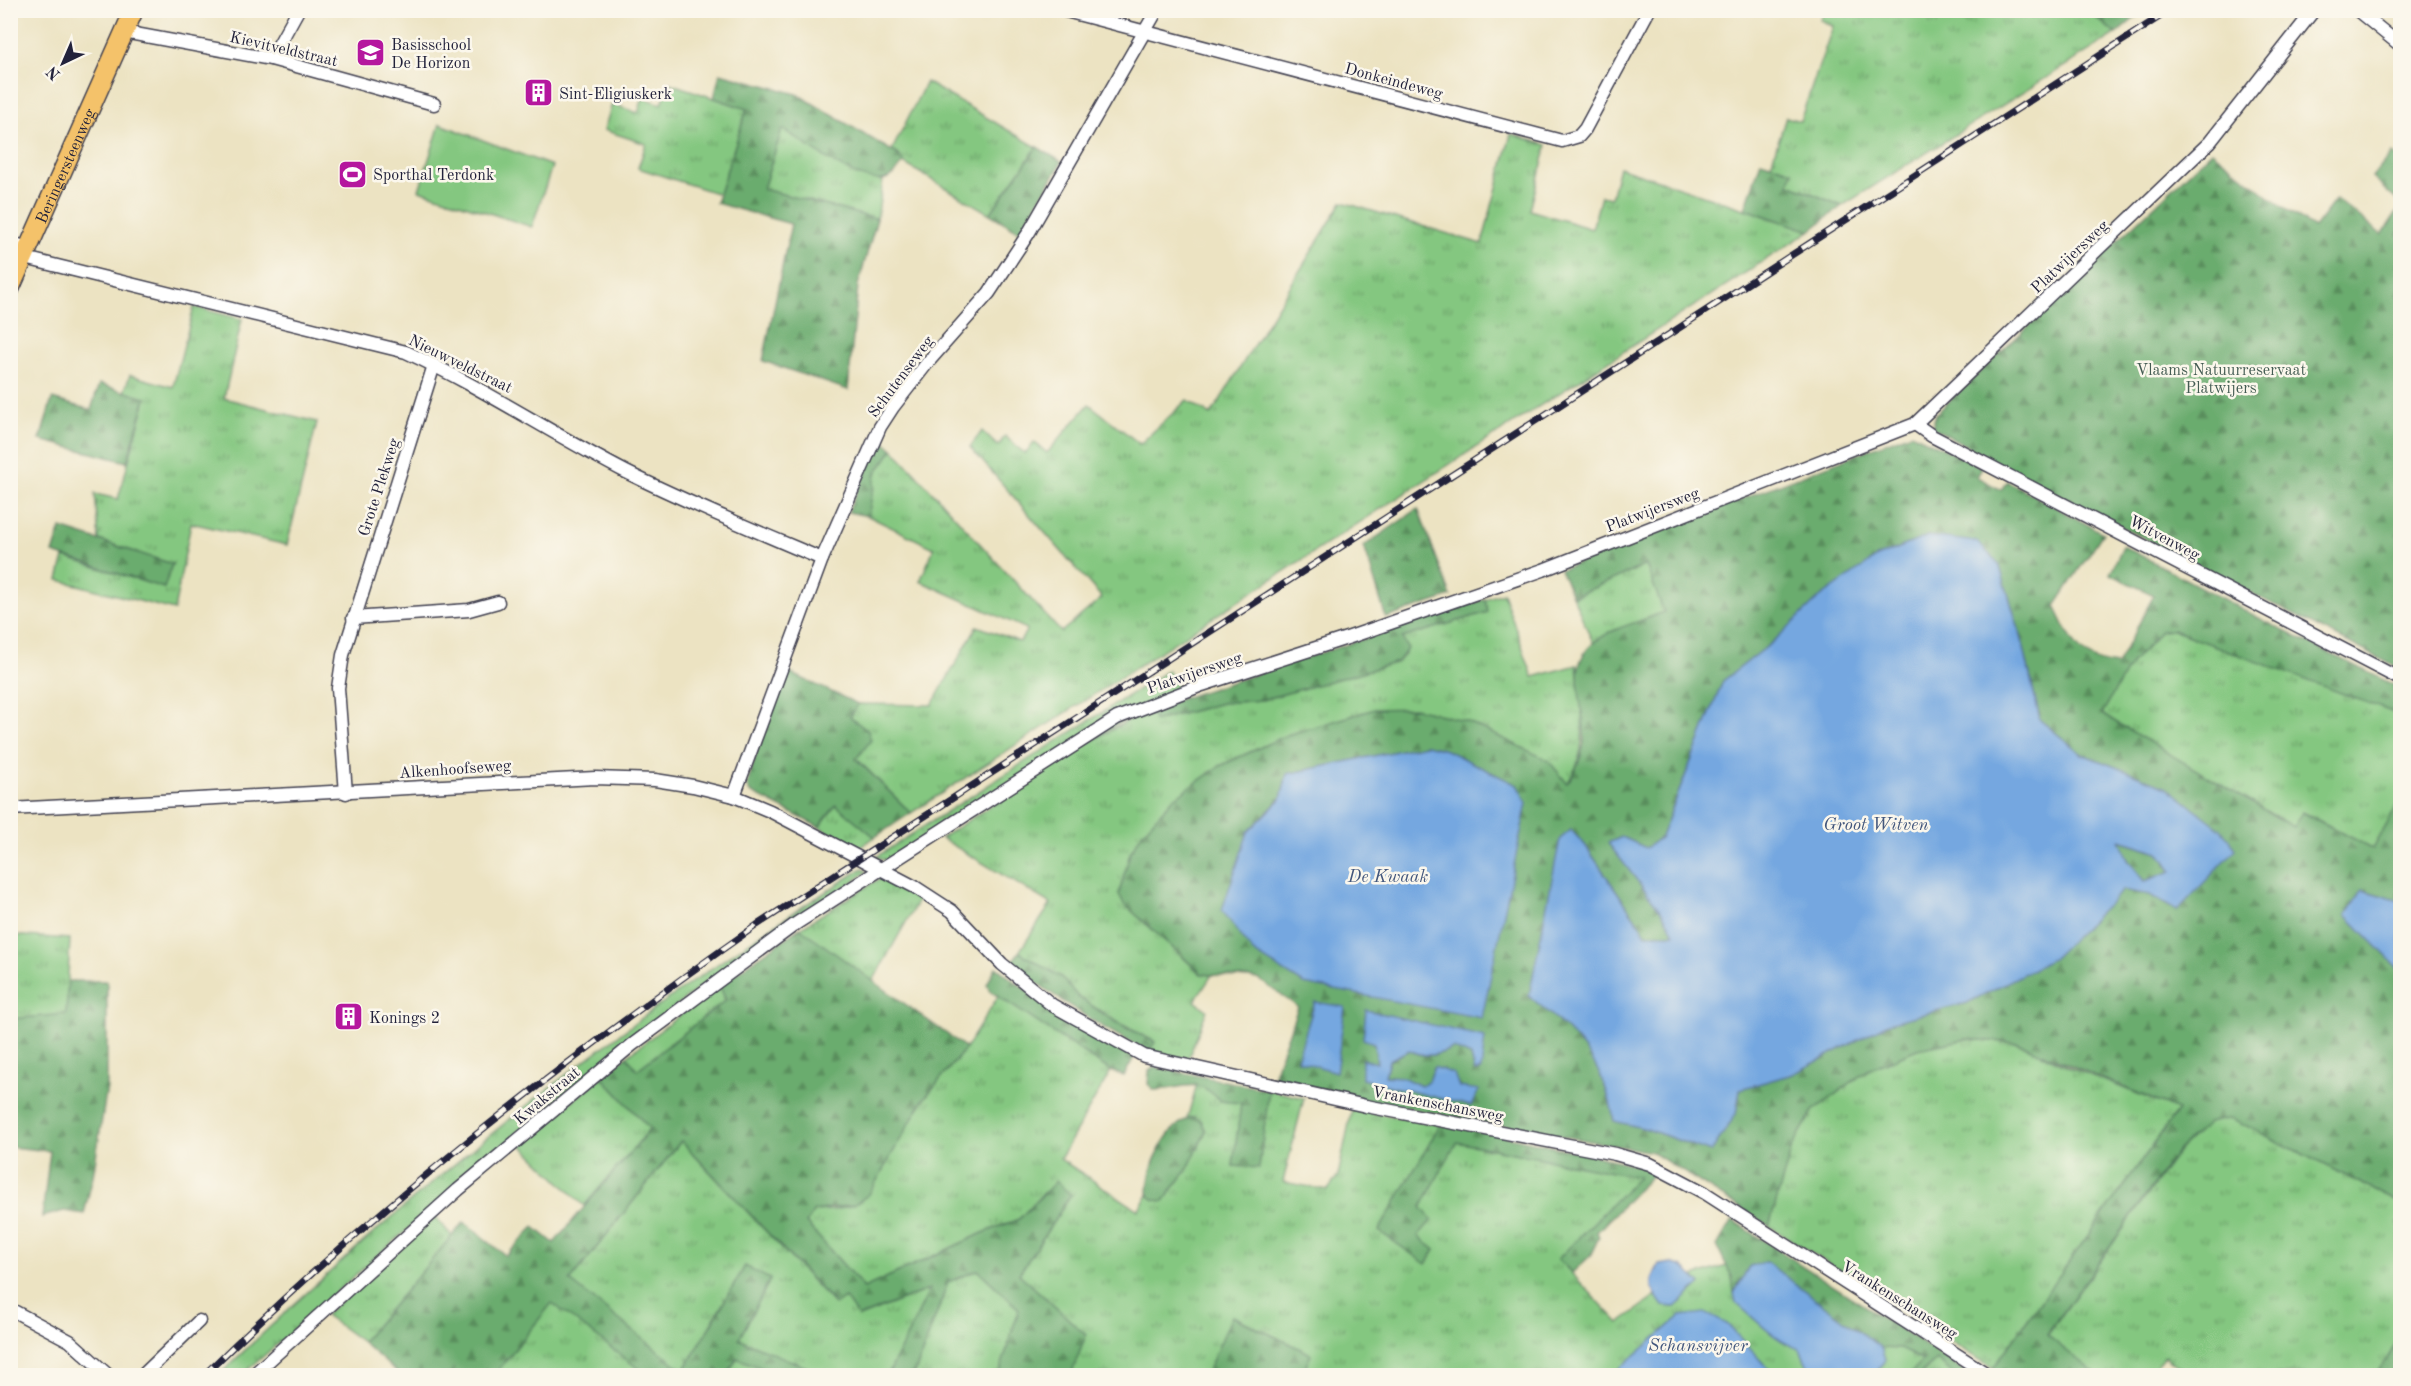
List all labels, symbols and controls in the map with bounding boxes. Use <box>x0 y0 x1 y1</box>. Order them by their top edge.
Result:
street label: Kievitveldstraat <box>228 30 340 70</box>
north arrow <box>33 33 93 93</box>
school or university icon: Basisschool De Horizon <box>354 37 386 69</box>
place label: Basisschool De Horizon <box>391 38 471 72</box>
street label: Donkeindeweg <box>1343 61 1445 103</box>
text: N <box>43 62 64 82</box>
building icon: Sint-Eligiuskerk <box>522 77 554 109</box>
place label: Sint-Eligiuskerk <box>559 87 672 103</box>
street label: Beringersteenweg <box>34 106 99 226</box>
sports icon: Sporthal Terdonk <box>336 158 368 190</box>
place label: Sporthal Terdonk <box>373 168 494 184</box>
street label: Platwijersweg <box>2029 218 2112 297</box>
street label: Nieuwveldstraat <box>406 333 515 397</box>
street label: Schutenseweg <box>866 333 938 421</box>
park label: Vlaams Natuurreservaat Platwijers <box>2136 363 2307 397</box>
street label: Grote Plekweg <box>357 436 403 539</box>
street label: Platwijersweg <box>1604 486 1702 536</box>
street label: Witvenweg <box>2126 513 2202 564</box>
street label: Platwijersweg <box>1145 650 1244 698</box>
street label: Alkenhoofseweg <box>398 758 512 782</box>
water label: Groot Witven <box>1823 816 1929 834</box>
water label: De Kwaak <box>1347 868 1428 886</box>
building icon: Konings 2 <box>332 1001 364 1033</box>
place label: Konings 2 <box>369 1011 440 1027</box>
street label: Kwakstraat <box>511 1064 584 1129</box>
street label: Vrankenschansweg <box>1371 1084 1505 1126</box>
street label: Vrankenschansweg <box>1838 1259 1960 1343</box>
water label: Schansvijver <box>1648 1337 1749 1355</box>

